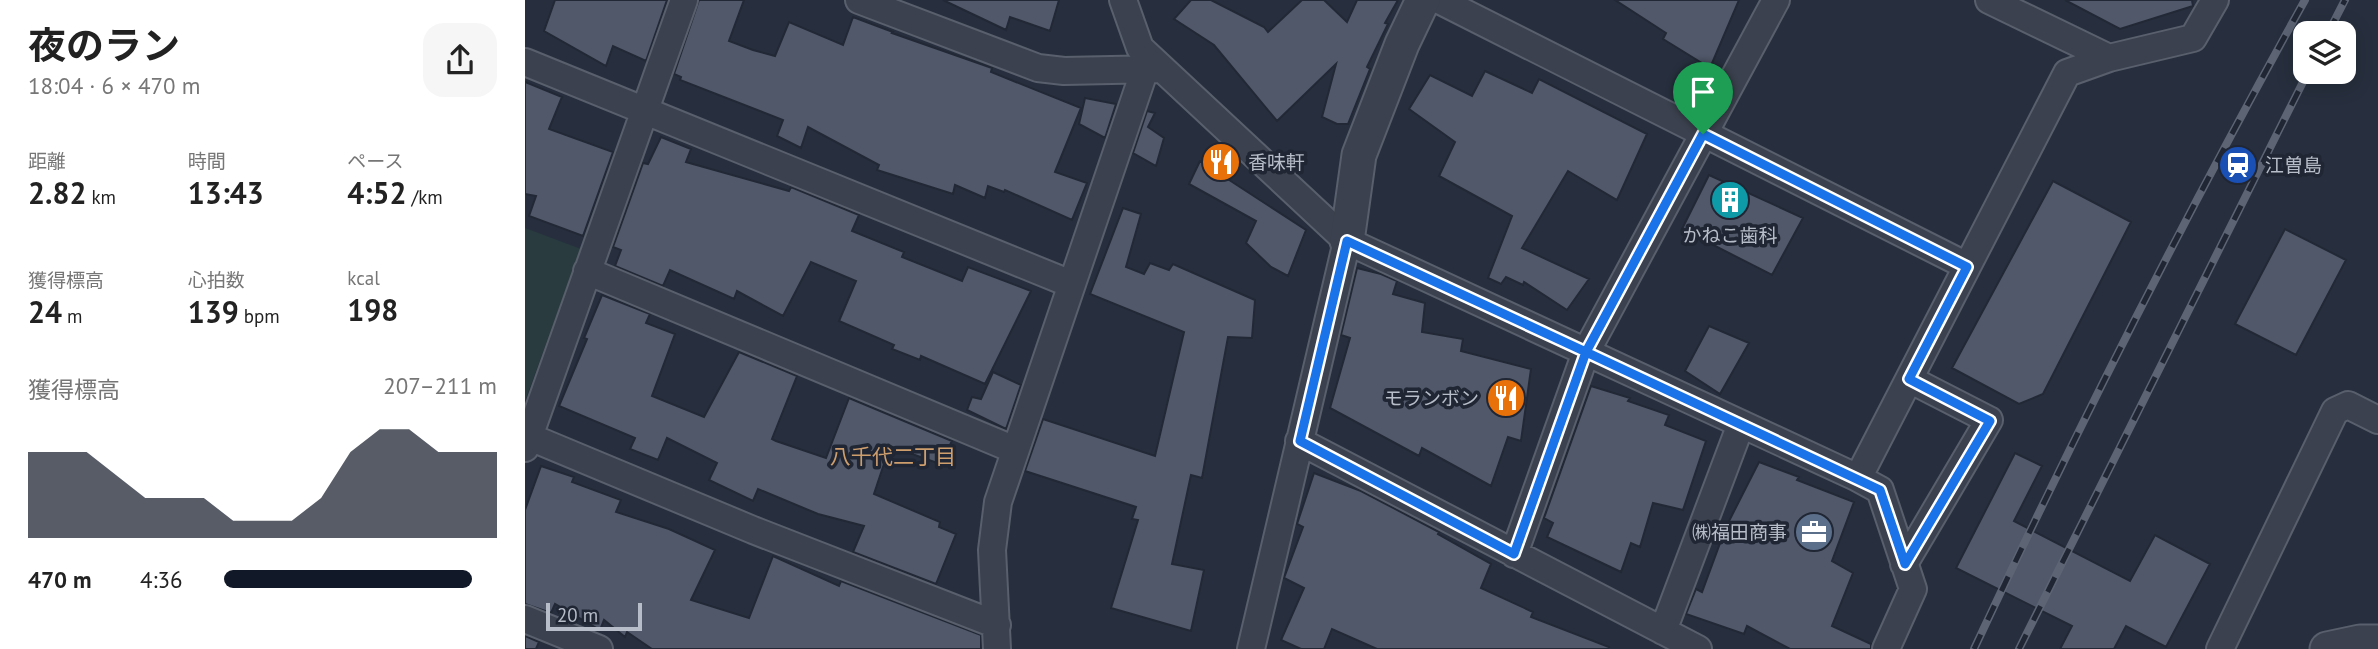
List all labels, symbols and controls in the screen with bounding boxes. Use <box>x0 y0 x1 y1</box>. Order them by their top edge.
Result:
text: 夜のラン <box>28 20 180 69</box>
map controls <box>2293 21 2356 84</box>
button: layers <box>2293 21 2356 84</box>
button: share <box>423 23 497 97</box>
pin <box>1673 62 1733 134</box>
text: 18:04 · 6 × 470 m <box>28 71 200 100</box>
icon: arrive <box>1684 73 1722 111</box>
restaurant icon: 香味軒 <box>1200 141 1242 183</box>
station icon: 江曽島 <box>2217 144 2259 186</box>
text: 距離 <box>28 149 66 173</box>
text: 時間 <box>188 149 226 173</box>
text: ペース <box>347 149 403 173</box>
place label: 香味軒 <box>1248 150 1305 174</box>
place label: 江曽島 <box>2265 153 2322 177</box>
text: 2.82 <box>28 173 86 212</box>
text: 13:43 <box>188 173 264 212</box>
text: 4:52 <box>347 173 406 212</box>
building icon: かねこ歯科 <box>1709 179 1751 221</box>
text: km <box>86 185 116 209</box>
text: /km <box>406 185 443 209</box>
place label: かねこ歯科 <box>1682 223 1778 247</box>
text: kcal <box>347 266 380 290</box>
text: 獲得標高 <box>28 268 104 292</box>
text: 心拍数 <box>188 268 245 292</box>
text: 198 <box>347 290 398 329</box>
text: 24 <box>28 292 62 331</box>
text: 139 <box>188 292 239 331</box>
text: m <box>62 304 83 328</box>
text: bpm <box>239 304 280 328</box>
text: 207–211 m <box>383 371 497 400</box>
text: 獲得標高 <box>28 375 120 404</box>
restaurant icon: モランボン <box>1485 377 1527 419</box>
place label: モランボン <box>1384 386 1479 410</box>
district label: 八千代二丁目 <box>830 443 956 470</box>
office icon: ㈱福田商事 <box>1793 511 1835 553</box>
place label: ㈱福田商事 <box>1692 520 1787 544</box>
text: 470 m <box>28 565 91 594</box>
text: 4:36 <box>140 565 183 594</box>
scale bar <box>546 600 642 632</box>
text: 20 m <box>557 603 598 627</box>

